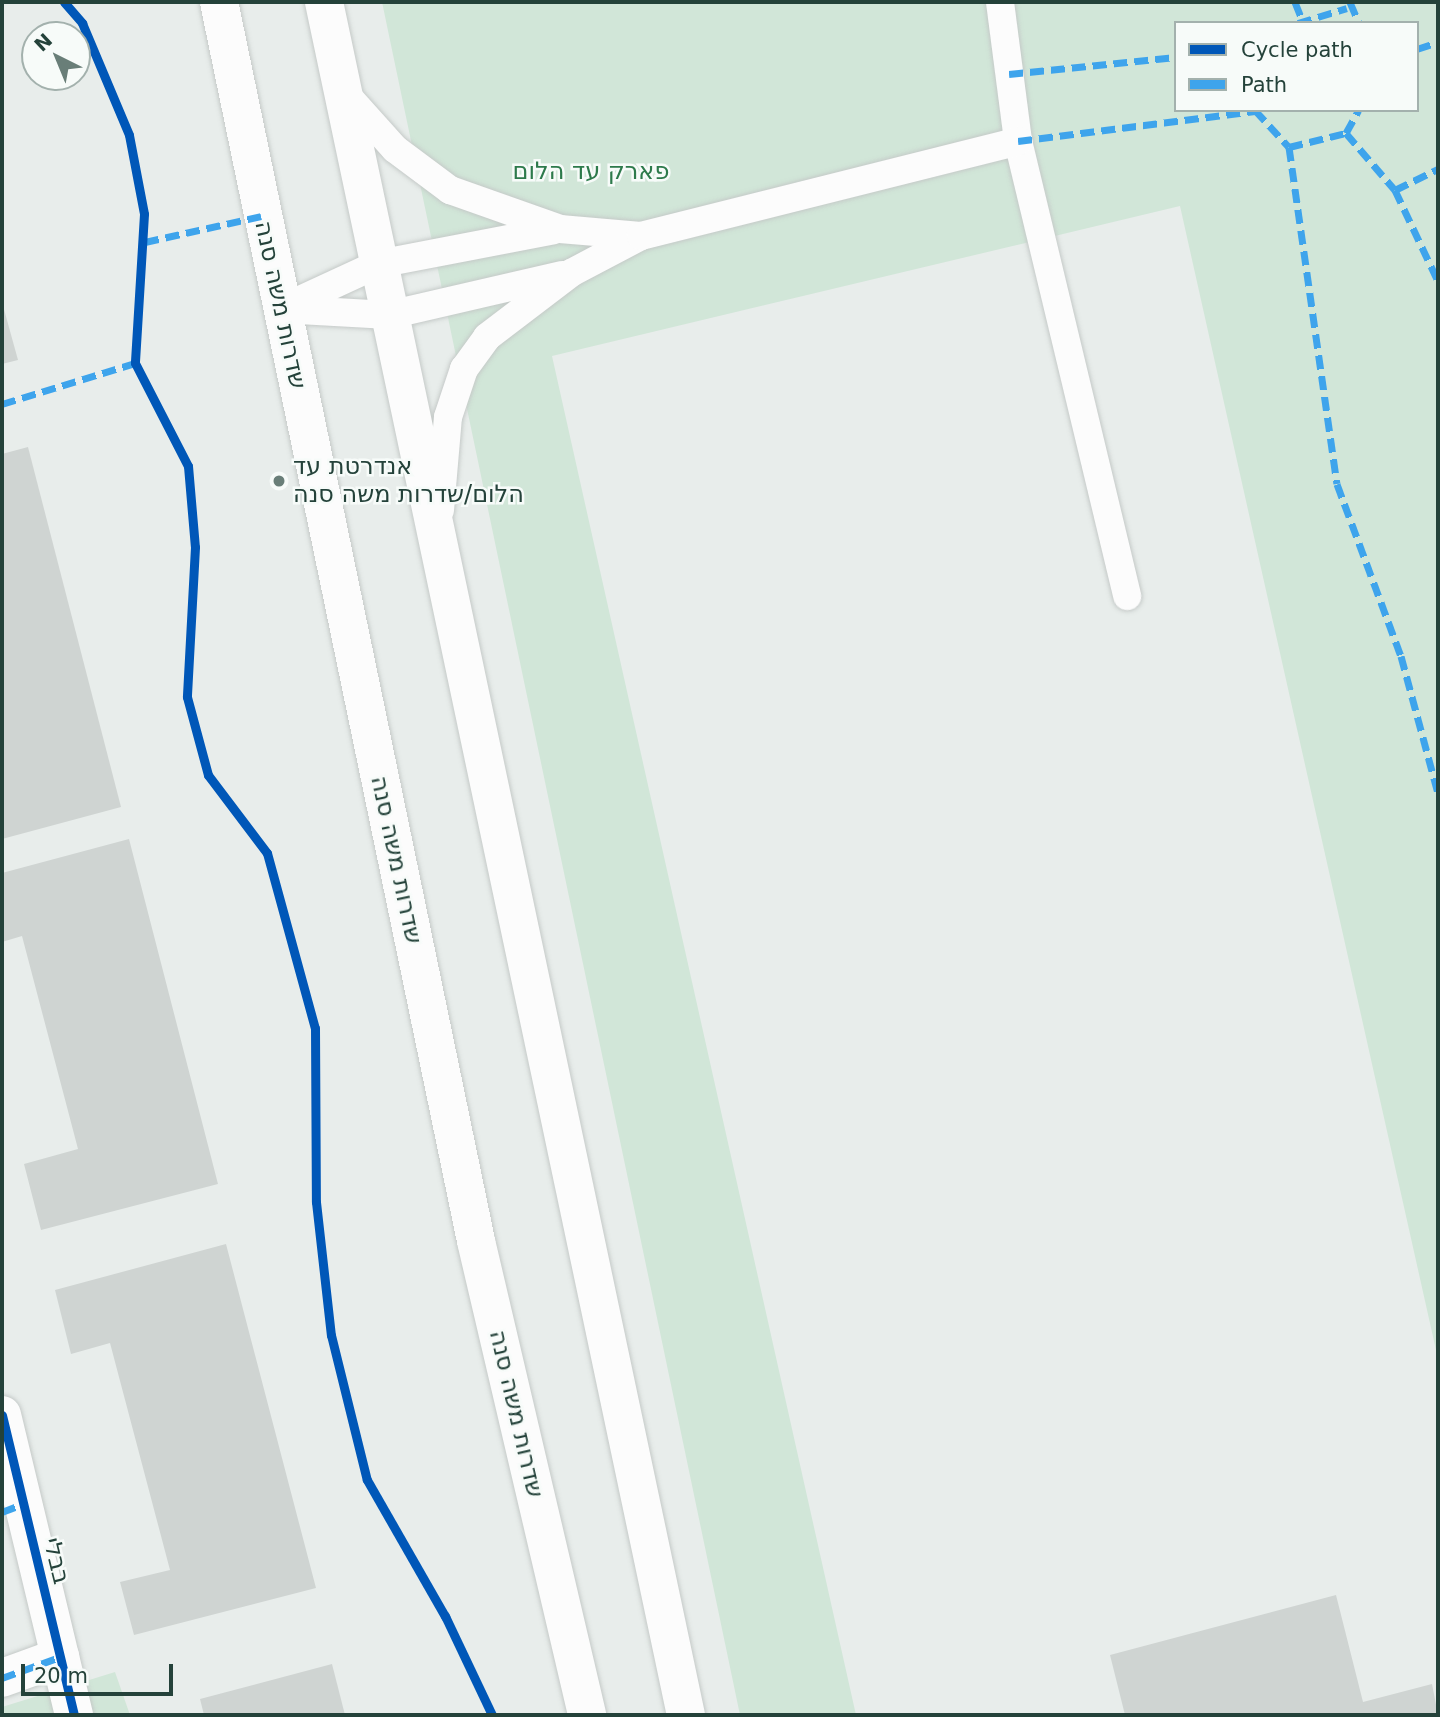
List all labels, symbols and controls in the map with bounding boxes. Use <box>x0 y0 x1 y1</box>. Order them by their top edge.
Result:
north arrow <box>21 21 91 91</box>
legend <box>1174 21 1419 112</box>
text: N <box>30 29 56 56</box>
text: Cycle path <box>1241 38 1353 62</box>
text: Path <box>1241 73 1287 97</box>
park label: פארק עד הלום <box>513 158 669 186</box>
street label: שדרות משה סנה <box>248 218 312 392</box>
place label: אנדרטת עד הלום/שדרות משה סנה <box>293 453 524 509</box>
marker: אנדרטת עד הלום/שדרות משה סנה <box>271 473 287 489</box>
street label: שדרות משה סנה <box>364 773 428 947</box>
street label: שדרות משה סנה <box>483 1327 549 1501</box>
street label: בבלי <box>36 1535 76 1587</box>
scale bar <box>24 1650 177 1694</box>
text: 20 m <box>34 1664 88 1688</box>

